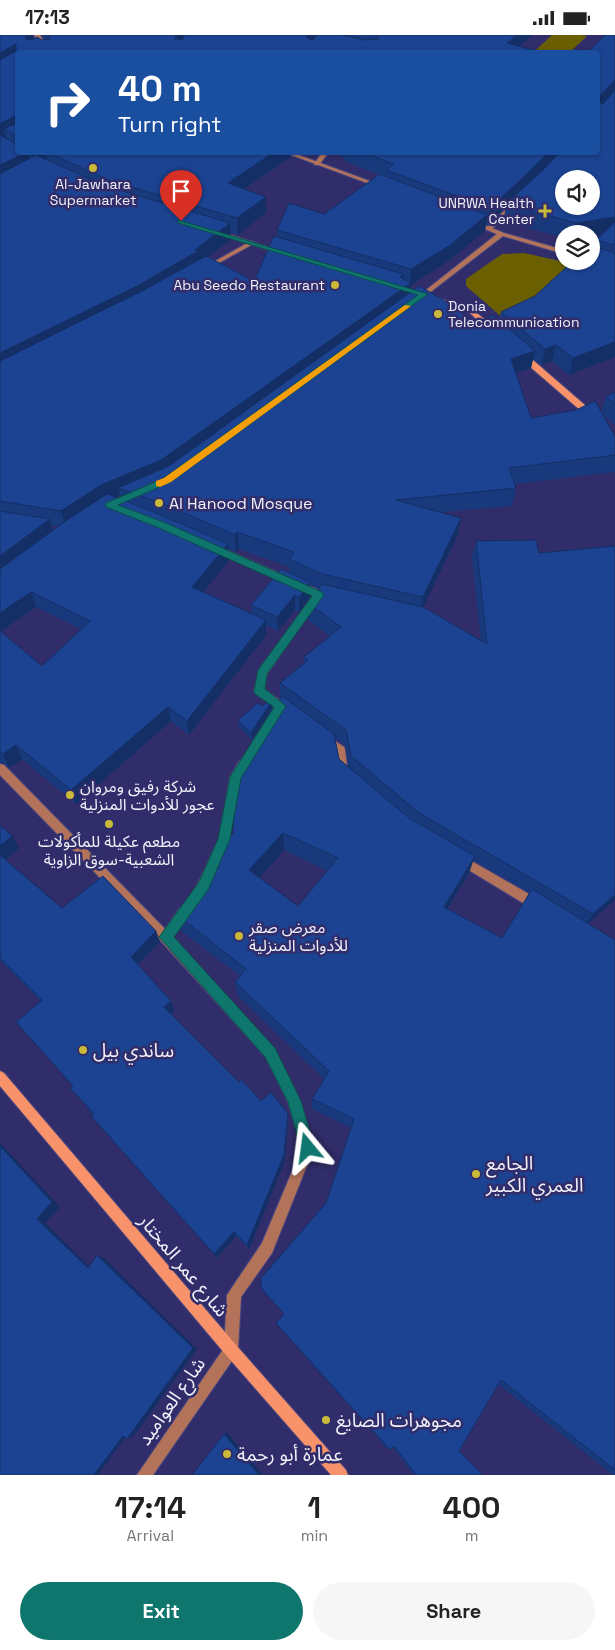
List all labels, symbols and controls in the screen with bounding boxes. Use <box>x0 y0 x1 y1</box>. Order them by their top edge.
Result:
text: 17:13 <box>25 5 70 30</box>
text: 40 m <box>118 67 202 111</box>
icon: right <box>35 70 100 135</box>
text: Turn right <box>118 110 221 138</box>
marker: Al-Jawhara Supermarket <box>87 162 99 174</box>
pin <box>160 170 202 221</box>
map controls <box>555 170 600 270</box>
button: sound <box>555 170 600 215</box>
place label: Al-Jawhara Supermarket <box>50 175 136 209</box>
icon: arrive <box>167 177 195 205</box>
place label: UNRWA Health Center <box>438 194 534 228</box>
marker: UNRWA Health Center <box>538 204 552 218</box>
button: layers <box>555 225 600 270</box>
place label: Abu Seedo Restaurant <box>173 276 325 294</box>
marker: Abu Seedo Restaurant <box>329 279 341 291</box>
place label: Donia Telecommunication <box>448 297 580 331</box>
marker: Donia Telecommunication <box>432 308 444 320</box>
place label: Al Hanood Mosque <box>169 493 313 514</box>
marker: Al Hanood Mosque <box>153 497 165 509</box>
place label: شركة رفيق ومروان عجور للأدوات المنزلية <box>80 776 215 815</box>
marker: شركة رفيق ومروان عجور للأدوات المنزلية <box>64 789 76 801</box>
marker: مطعم عكيلة للمأكولات الشعبية-سوق الزاوية <box>103 818 115 830</box>
place label: مطعم عكيلة للمأكولات الشعبية-سوق الزاوية <box>38 831 180 870</box>
place label: معرض صقر للأدوات المنزلية <box>248 917 348 956</box>
marker: معرض صقر للأدوات المنزلية <box>233 930 245 942</box>
place label: ساندي بيل <box>93 1038 174 1065</box>
marker: ساندي بيل <box>77 1044 89 1056</box>
position arrow <box>281 1121 333 1173</box>
place label: الجامع العمري الكبير <box>485 1151 583 1200</box>
marker: الجامع العمري الكبير <box>470 1168 482 1180</box>
street label: شارع عمر المختار <box>132 1208 234 1323</box>
street label: شارع العواميد <box>132 1352 212 1451</box>
place label: مجوهرات الصايغ <box>336 1408 462 1435</box>
marker: مجوهرات الصايغ <box>320 1414 332 1426</box>
place label: عمارة أبو رحمة <box>237 1442 343 1467</box>
marker: عمارة أبو رحمة <box>221 1448 233 1460</box>
text: 17:14 <box>114 1488 186 1527</box>
text: 1 <box>308 1488 321 1527</box>
text: 400 <box>443 1488 501 1527</box>
text: Arrival <box>127 1525 174 1546</box>
text: min <box>301 1525 328 1546</box>
text: m <box>465 1525 478 1546</box>
button: Exit <box>20 1582 303 1640</box>
button: Share <box>313 1582 595 1640</box>

